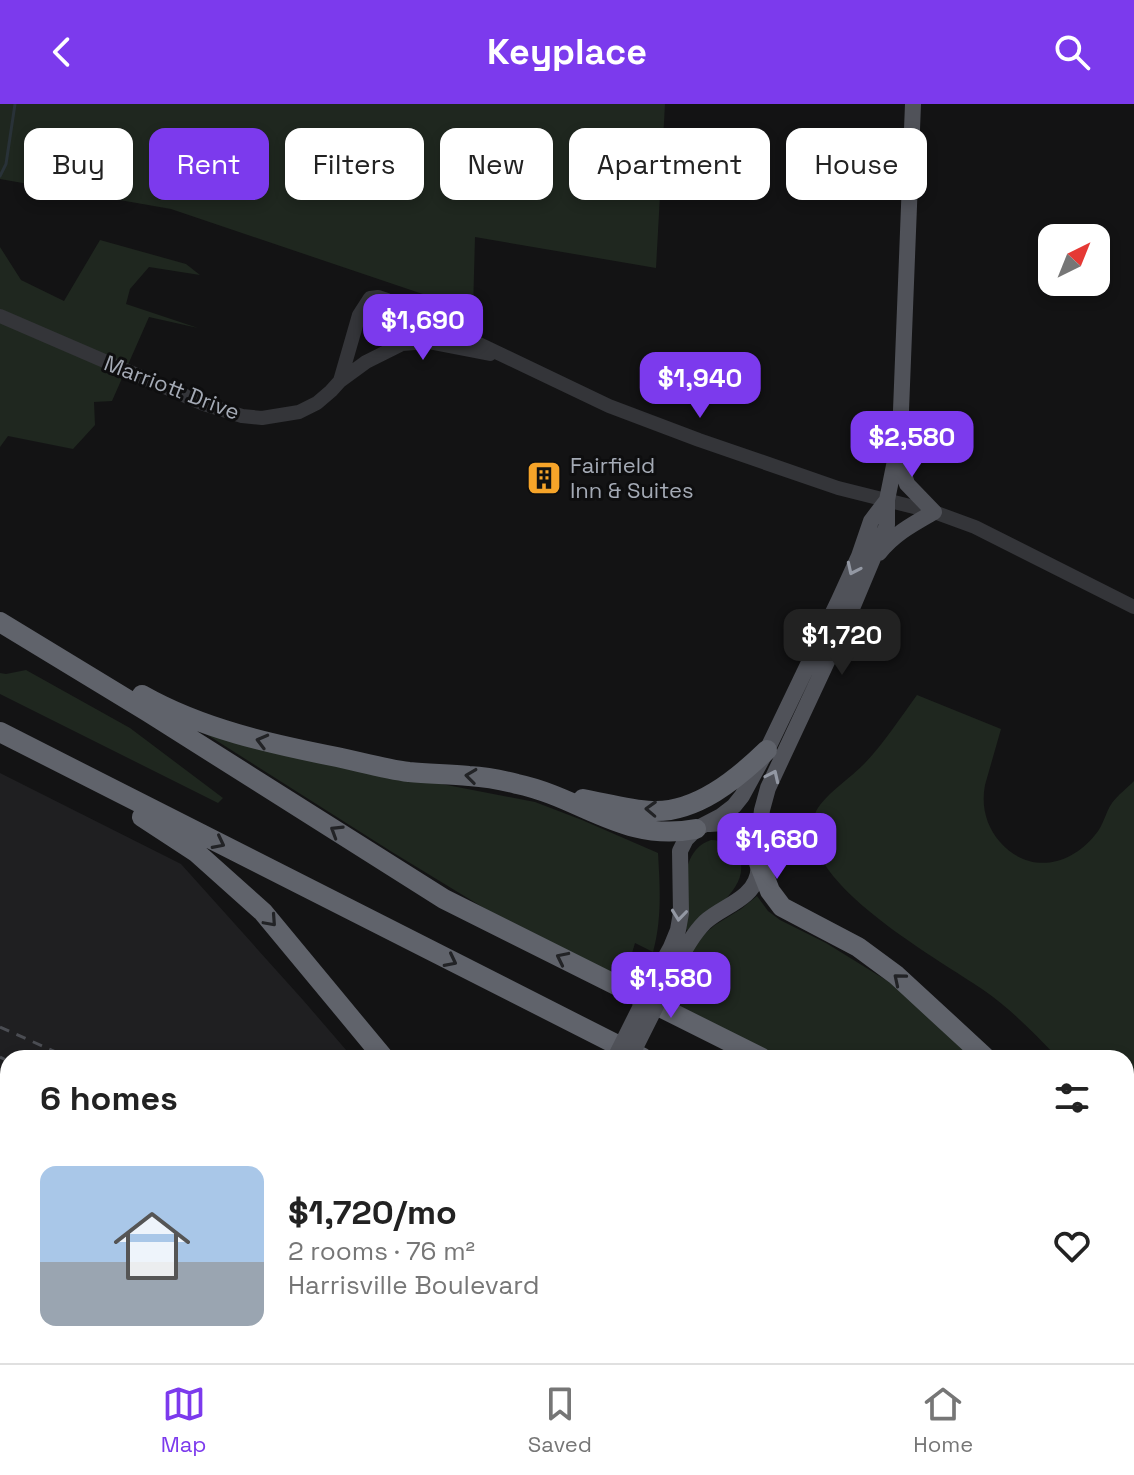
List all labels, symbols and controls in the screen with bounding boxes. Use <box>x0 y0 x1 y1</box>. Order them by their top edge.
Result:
text: Keyplace <box>487 29 647 75</box>
icon: back <box>40 30 84 74</box>
icon: search <box>1050 30 1094 74</box>
chip: Buy <box>24 128 133 200</box>
chip: Rent <box>149 128 269 200</box>
chip: Filters <box>285 128 424 200</box>
chip: New <box>440 128 553 200</box>
chip: Apartment <box>569 128 770 200</box>
chip: House <box>786 128 927 200</box>
north arrow <box>1038 224 1110 296</box>
map controls <box>1038 224 1110 296</box>
pin: $1,690 <box>358 294 488 362</box>
text: $1,690 <box>381 303 465 337</box>
street label: Marriott Drive <box>100 348 244 426</box>
pin: $1,940 <box>635 352 765 420</box>
text: $1,940 <box>658 361 742 395</box>
pin: $2,580 <box>847 411 977 479</box>
text: $2,580 <box>869 420 955 454</box>
place label: Fairfield Inn & Suites <box>570 451 694 504</box>
building icon: Fairfield Inn & Suites <box>525 459 563 497</box>
one-way arrow <box>847 561 863 575</box>
pin: $1,720 <box>777 609 907 677</box>
text: $1,720 <box>802 618 882 652</box>
one-way arrow <box>255 733 269 750</box>
one-way arrow <box>465 768 478 785</box>
one-way arrow <box>764 770 780 784</box>
one-way arrow <box>645 800 657 817</box>
pin: $1,680 <box>712 813 842 881</box>
text: $1,680 <box>735 822 819 856</box>
one-way arrow <box>330 826 344 841</box>
one-way arrow <box>211 834 226 849</box>
one-way arrow <box>671 908 688 921</box>
one-way arrow <box>261 912 275 927</box>
one-way arrow <box>443 951 458 966</box>
pin: $1,580 <box>606 952 736 1020</box>
one-way arrow <box>555 953 570 968</box>
text: $1,580 <box>629 961 713 995</box>
one-way arrow <box>894 974 909 989</box>
icon: filters <box>1050 1076 1094 1120</box>
text: 6 homes <box>40 1077 178 1120</box>
text: $1,720/mo <box>288 1191 457 1234</box>
icon: home <box>104 1198 200 1294</box>
icon: heart <box>1050 1224 1094 1268</box>
text: 2 rooms · 76 m² <box>288 1234 475 1268</box>
text: Harrisville Boulevard <box>288 1268 539 1302</box>
tab: Map <box>161 1382 207 1458</box>
tab: Saved <box>528 1382 592 1458</box>
tab: Home <box>913 1382 973 1458</box>

